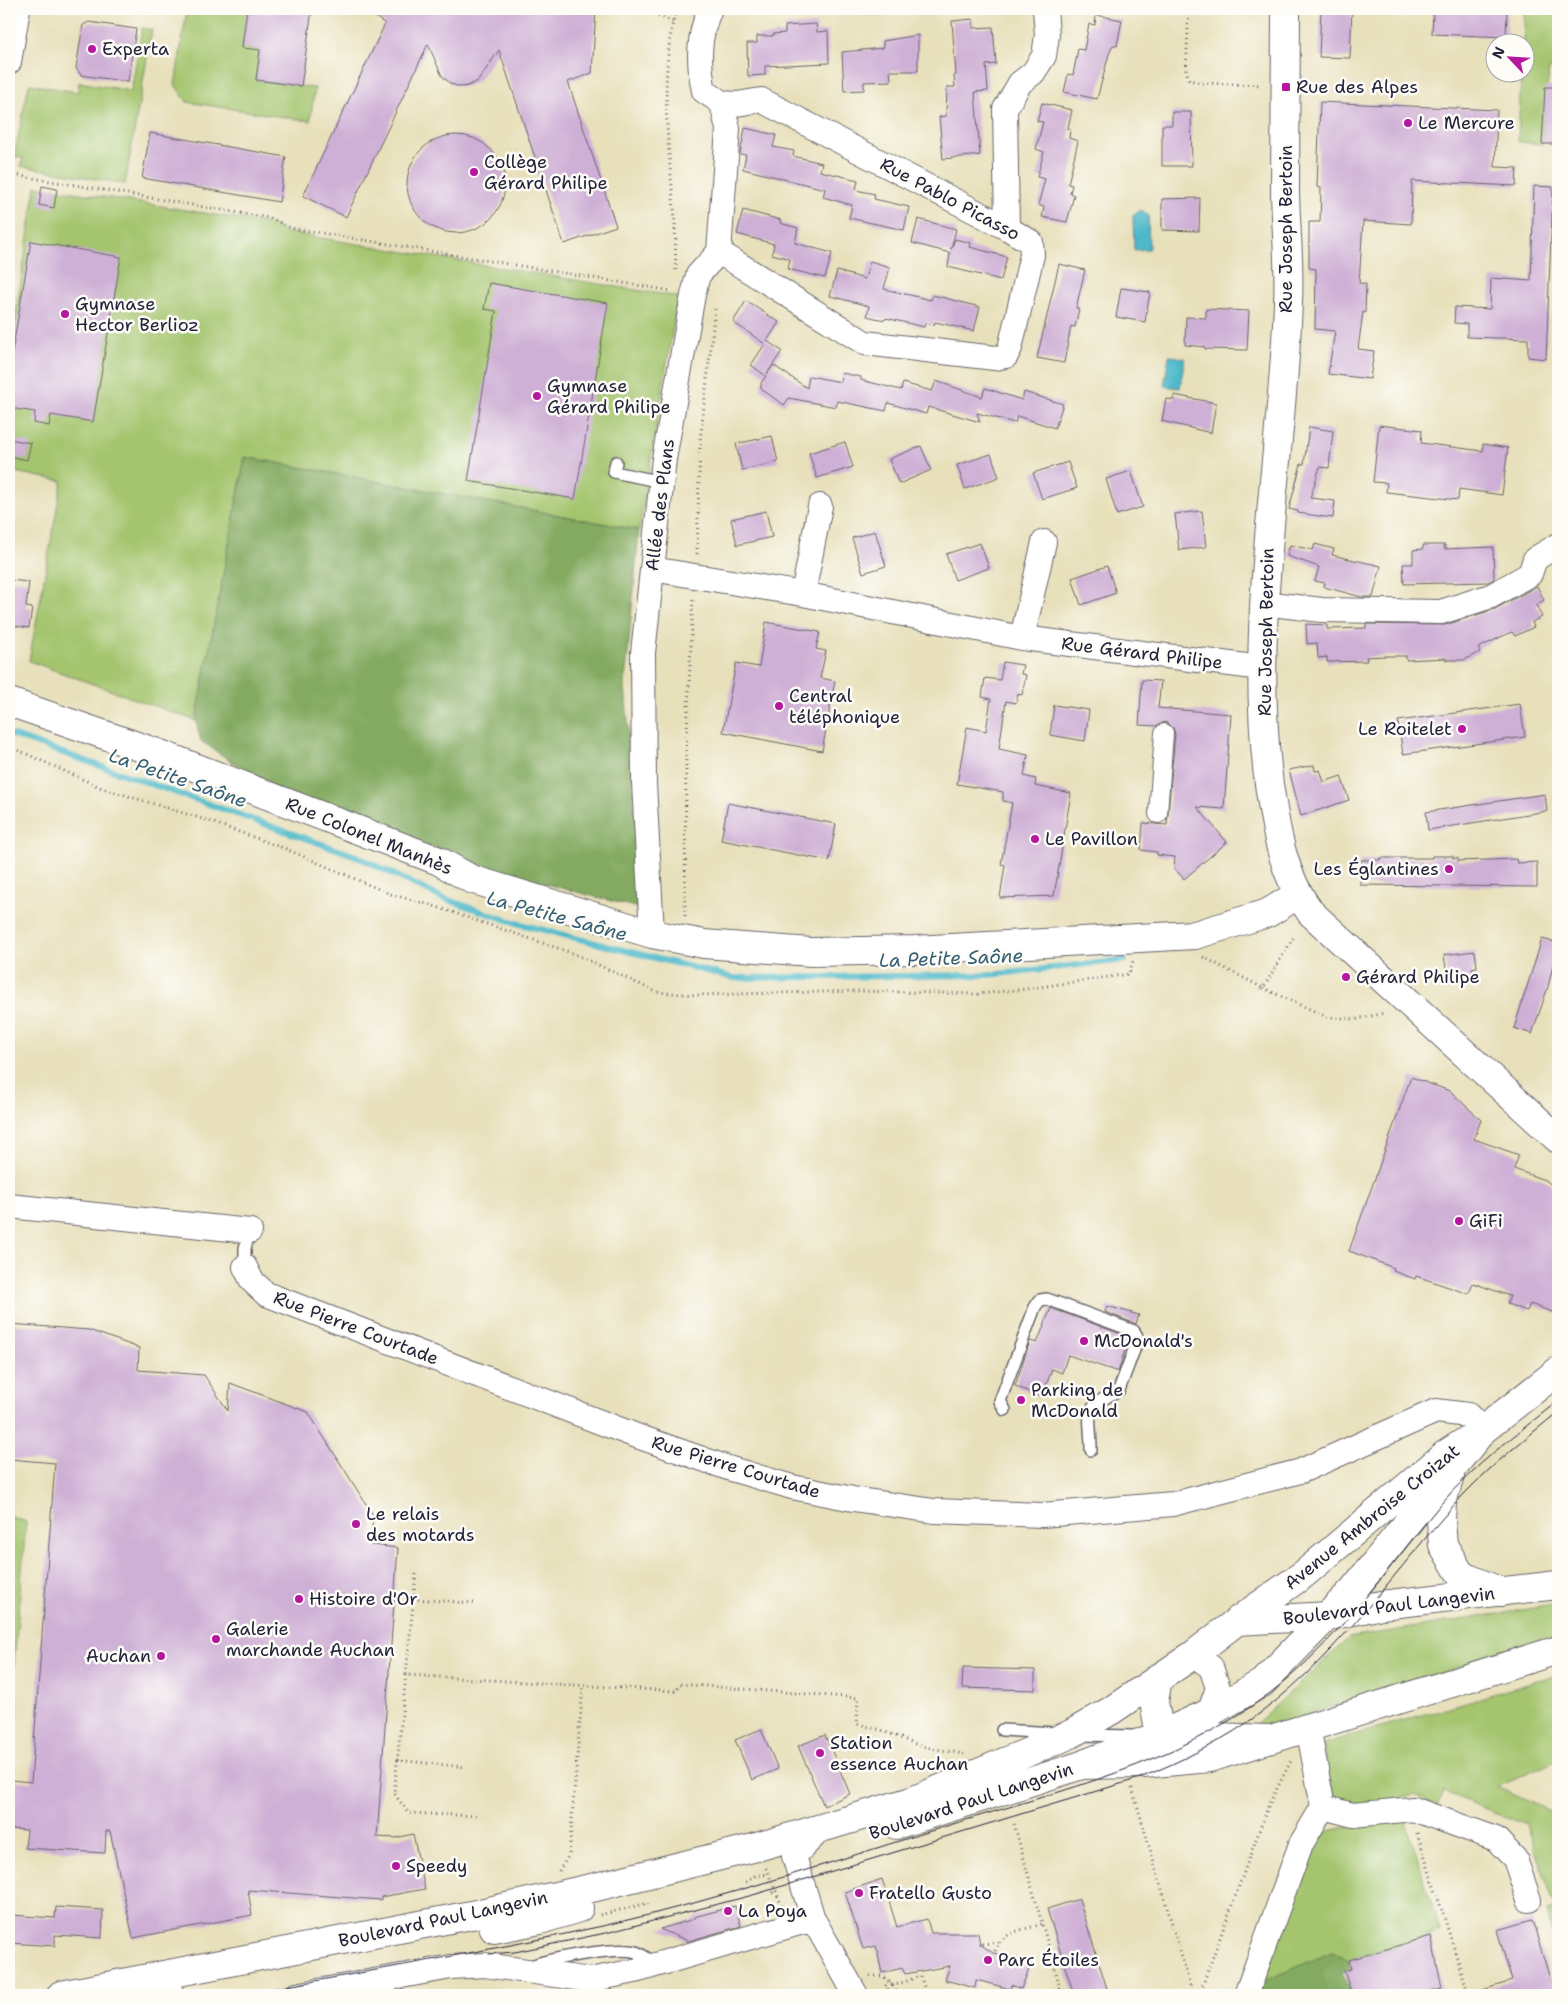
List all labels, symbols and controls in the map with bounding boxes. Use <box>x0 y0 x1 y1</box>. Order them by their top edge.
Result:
north arrow <box>1484 32 1534 82</box>
place label: Experta <box>102 37 169 61</box>
marker: Experta <box>86 43 98 55</box>
text: N <box>1488 44 1509 61</box>
place label: Rue des Alpes <box>1296 75 1418 99</box>
marker: Rue des Alpes <box>1280 81 1292 93</box>
place label: Le Mercure <box>1418 111 1515 135</box>
marker: Le Mercure <box>1402 117 1414 129</box>
street label: Rue Joseph Bertoin <box>1274 145 1298 313</box>
place label: Collège Gérard Philipe <box>484 150 608 195</box>
street label: Rue Pablo Picasso <box>876 152 1024 246</box>
marker: Collège Gérard Philipe <box>468 166 480 178</box>
place label: Gymnase Hector Berlioz <box>75 292 199 337</box>
marker: Gymnase Hector Berlioz <box>59 308 71 320</box>
place label: Gymnase Gérard Philipe <box>547 374 671 419</box>
marker: Gymnase Gérard Philipe <box>531 390 543 402</box>
street label: Allée des Plans <box>640 437 680 573</box>
street label: Rue Joseph Bertoin <box>1253 548 1279 716</box>
street label: Rue Gérard Philipe <box>1060 631 1224 675</box>
place label: Central téléphonique <box>789 684 900 729</box>
marker: Central téléphonique <box>773 700 785 712</box>
place label: Le Roitelet <box>1358 717 1452 741</box>
marker: Le Roitelet <box>1456 723 1468 735</box>
water label: La Petite Saône <box>106 743 250 813</box>
street label: Rue Colonel Manhès <box>282 792 456 880</box>
place label: Le Pavillon <box>1045 827 1138 851</box>
marker: Le Pavillon <box>1029 833 1041 845</box>
place label: Les Églantines <box>1313 857 1439 881</box>
marker: Les Églantines <box>1443 863 1455 875</box>
water label: La Petite Saône <box>484 885 630 947</box>
water label: La Petite Saône <box>878 943 1024 973</box>
place label: Gérard Philipe <box>1356 965 1480 989</box>
marker: Gérard Philipe <box>1340 971 1352 983</box>
place label: GiFi <box>1469 1209 1503 1233</box>
marker: GiFi <box>1453 1215 1465 1227</box>
street label: Rue Pierre Courtade <box>270 1285 442 1371</box>
place label: McDonald's <box>1094 1329 1193 1353</box>
marker: McDonald's <box>1078 1335 1090 1347</box>
place label: Parking de McDonald <box>1031 1378 1124 1423</box>
marker: Parking de McDonald <box>1015 1394 1027 1406</box>
street label: Rue Pierre Courtade <box>649 1430 823 1504</box>
street label: Avenue Ambroise Croizat <box>1279 1439 1465 1595</box>
place label: Le relais des motards <box>366 1502 475 1547</box>
marker: Le relais des motards <box>350 1518 362 1530</box>
street label: Boulevard Paul Langevin <box>1282 1581 1496 1631</box>
place label: Histoire d'Or <box>309 1587 418 1611</box>
marker: Histoire d'Or <box>293 1593 305 1605</box>
place label: Galerie marchande Auchan <box>226 1617 395 1662</box>
marker: Galerie marchande Auchan <box>210 1633 222 1645</box>
place label: Auchan <box>86 1644 151 1668</box>
marker: Auchan <box>155 1650 167 1662</box>
place label: Station essence Auchan <box>830 1731 968 1776</box>
marker: Station essence Auchan <box>814 1747 826 1759</box>
street label: Boulevard Paul Langevin <box>866 1757 1076 1845</box>
place label: Speedy <box>406 1854 467 1878</box>
marker: Speedy <box>390 1860 402 1872</box>
place label: Fratello Gusto <box>869 1881 992 1905</box>
street label: Boulevard Paul Langevin <box>336 1885 550 1953</box>
marker: Fratello Gusto <box>853 1887 865 1899</box>
place label: La Poya <box>738 1899 807 1923</box>
marker: La Poya <box>722 1905 734 1917</box>
place label: Parc Étoiles <box>998 1948 1099 1972</box>
marker: Parc Étoiles <box>982 1954 994 1966</box>

